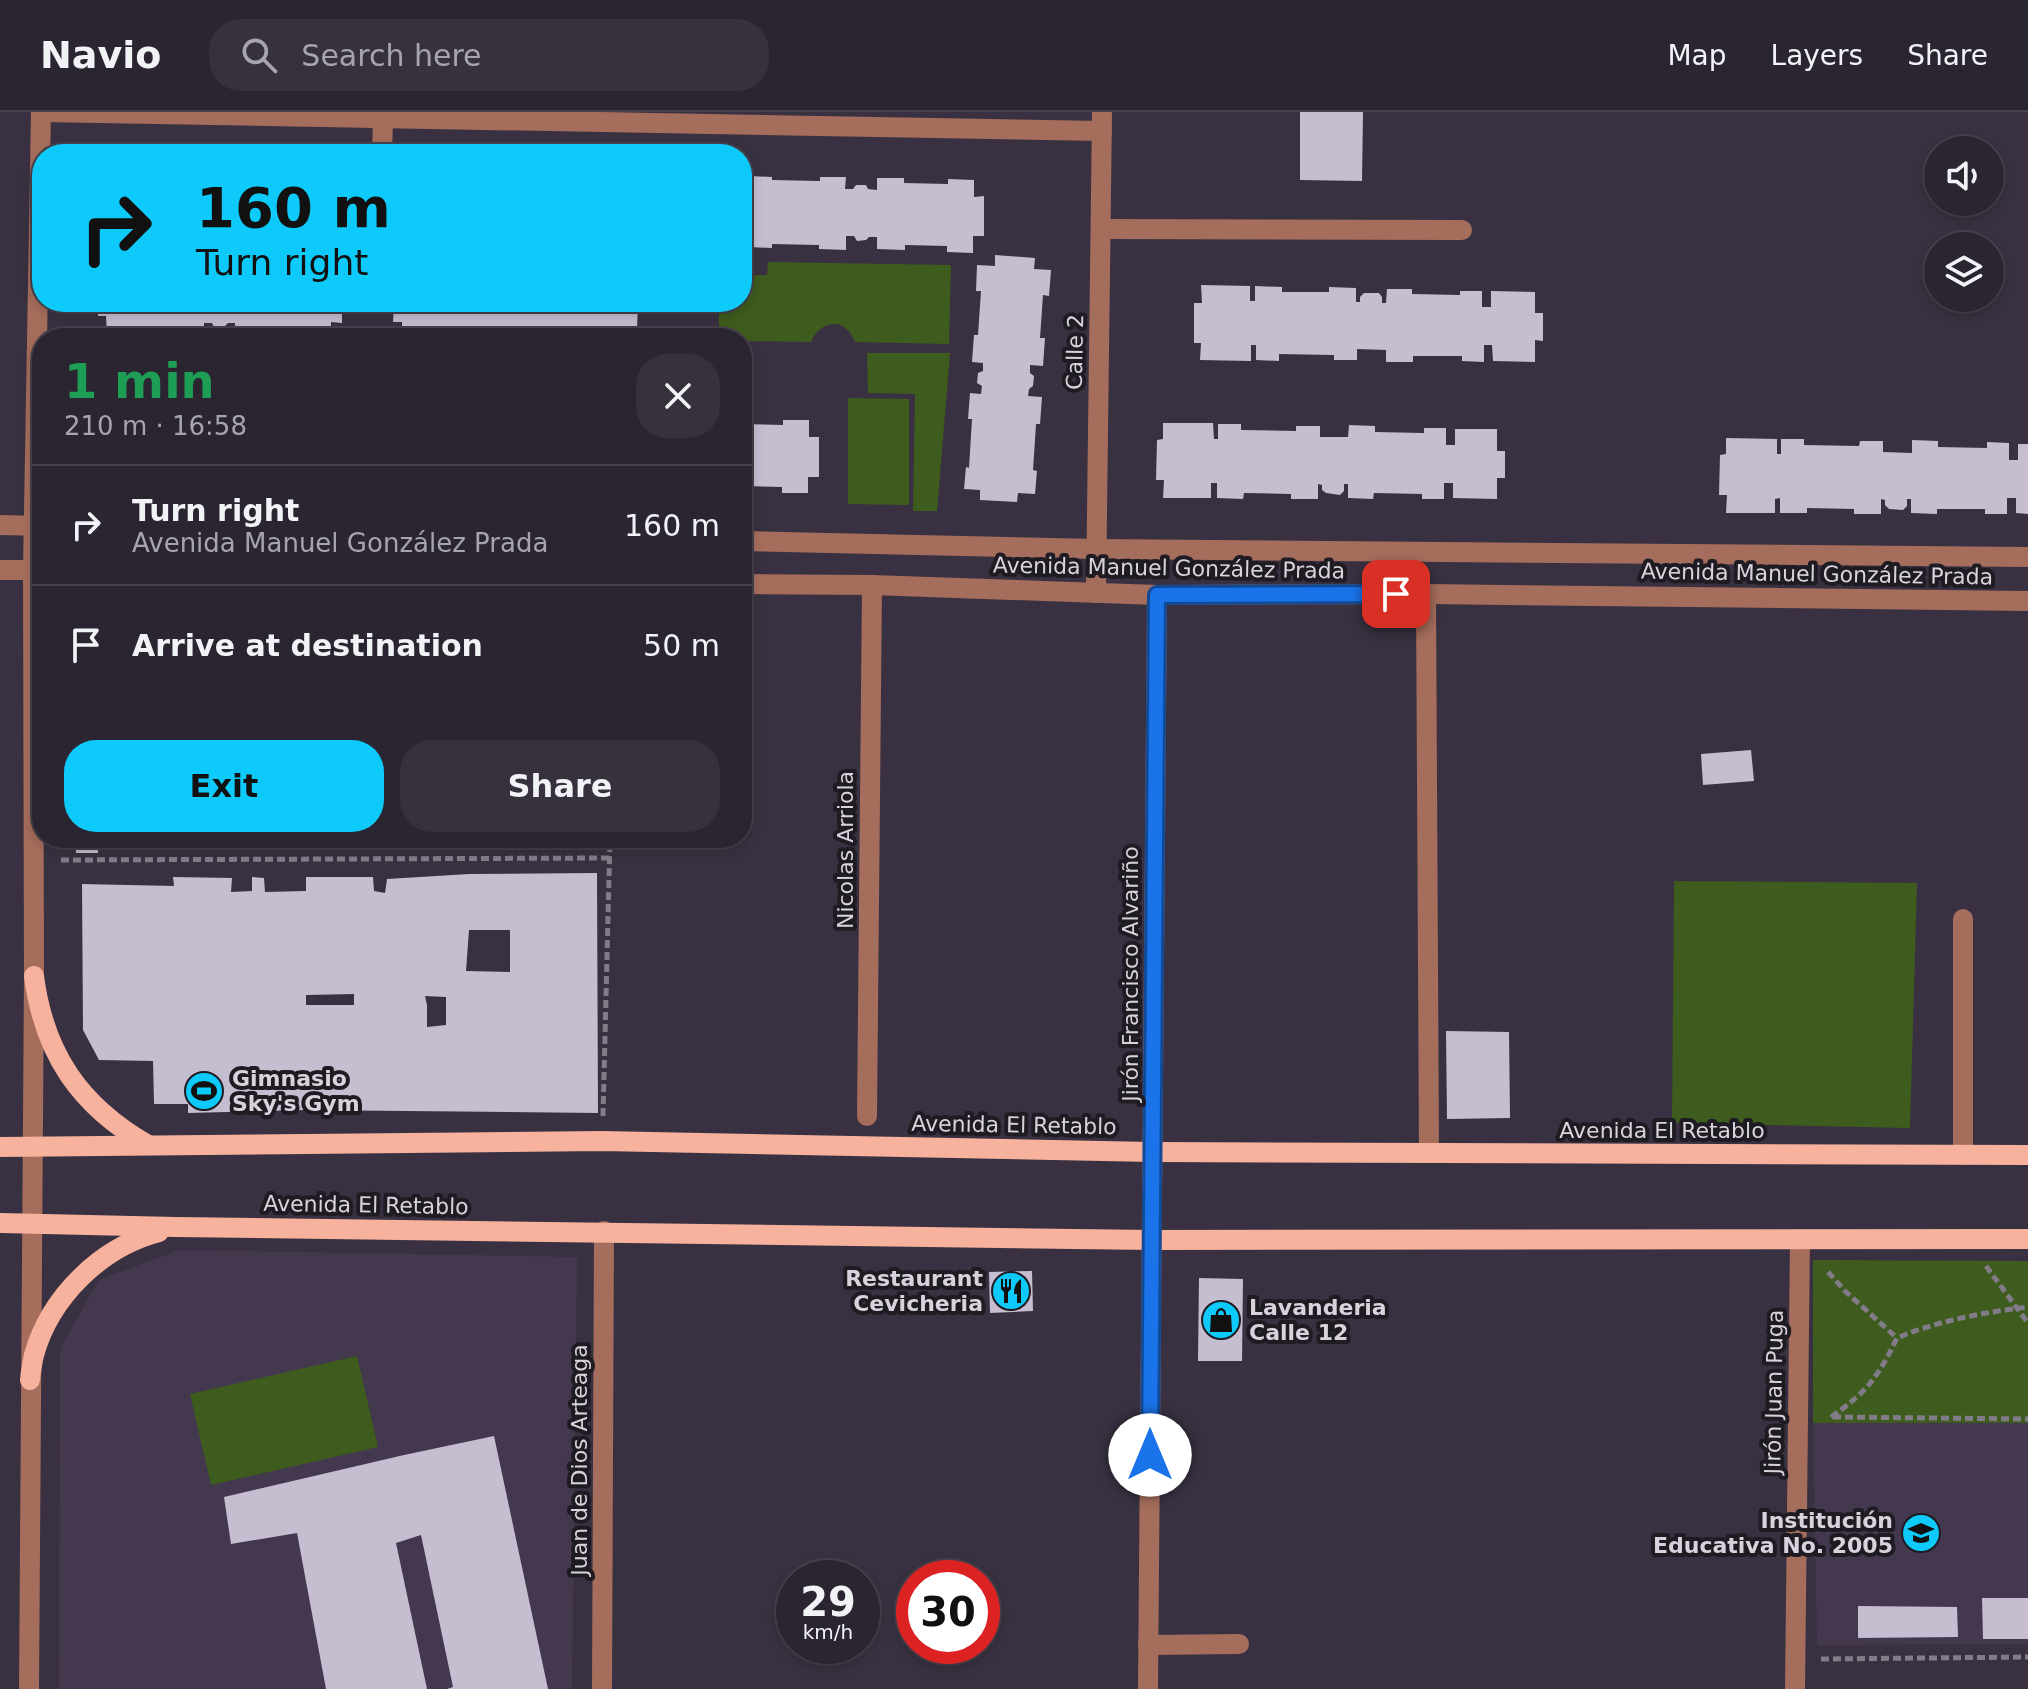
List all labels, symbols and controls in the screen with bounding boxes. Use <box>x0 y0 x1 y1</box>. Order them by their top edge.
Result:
search box <box>209 19 769 91</box>
text: Navio <box>40 33 161 77</box>
icon: search <box>237 33 281 77</box>
text: Search here <box>301 38 482 73</box>
text: Map <box>1667 39 1727 72</box>
text: Layers <box>1771 39 1863 72</box>
text: Share <box>1907 39 1988 72</box>
map controls <box>1924 136 2004 312</box>
button: sound <box>1924 136 2004 216</box>
text: 160 m <box>196 175 391 240</box>
icon: right <box>64 176 168 280</box>
button: layers <box>1924 232 2004 312</box>
text: Turn right <box>196 242 368 283</box>
street label: Calle 2 <box>1062 314 1088 390</box>
text: 1 min <box>64 353 215 409</box>
button: close <box>636 354 720 438</box>
text: 210 m · 16:58 <box>64 411 247 441</box>
text: Turn right <box>132 493 299 528</box>
icon: right <box>64 503 108 547</box>
text: 160 m <box>624 508 720 543</box>
text: Avenida Manuel González Prada <box>132 528 548 558</box>
street label: Avenida Manuel González Prada <box>993 552 1345 584</box>
street label: Avenida Manuel González Prada <box>1641 558 1993 590</box>
pin <box>1362 560 1430 628</box>
icon: arrive <box>1374 572 1418 616</box>
icon: arrive <box>64 623 108 667</box>
text: Arrive at destination <box>132 628 483 663</box>
text: 50 m <box>643 628 720 663</box>
button: Exit <box>64 740 384 832</box>
button: Share <box>400 740 720 832</box>
street label: Nicolas Arriola <box>833 771 858 929</box>
street label: Jirón Francisco Alvariño <box>1118 846 1143 1104</box>
place label: Gimnasio Sky's Gym <box>232 1066 360 1116</box>
sports icon: Gimnasio Sky's Gym <box>183 1070 225 1112</box>
street label: Avenida El Retablo <box>911 1111 1117 1139</box>
street label: Avenida El Retablo <box>1559 1118 1765 1143</box>
street label: Avenida El Retablo <box>263 1191 469 1219</box>
place label: Restaurant Cevicheria <box>845 1266 983 1316</box>
restaurant icon: Restaurant Cevicheria <box>990 1270 1032 1312</box>
place label: Lavanderia Calle 12 <box>1249 1295 1387 1345</box>
shop icon: Lavanderia Calle 12 <box>1200 1299 1242 1341</box>
street label: Jirón Juan Puga <box>1760 1309 1788 1477</box>
street label: Juan de Dios Arteaga <box>567 1344 592 1578</box>
position arrow <box>1108 1413 1192 1497</box>
place label: Institución Educativa No. 2005 <box>1653 1508 1893 1558</box>
school or university icon: Institución Educativa No. 2005 <box>1900 1512 1942 1554</box>
speed limit sign: 30 <box>896 1560 1000 1664</box>
text: 29 <box>800 1579 856 1625</box>
text: km/h <box>803 1620 853 1644</box>

